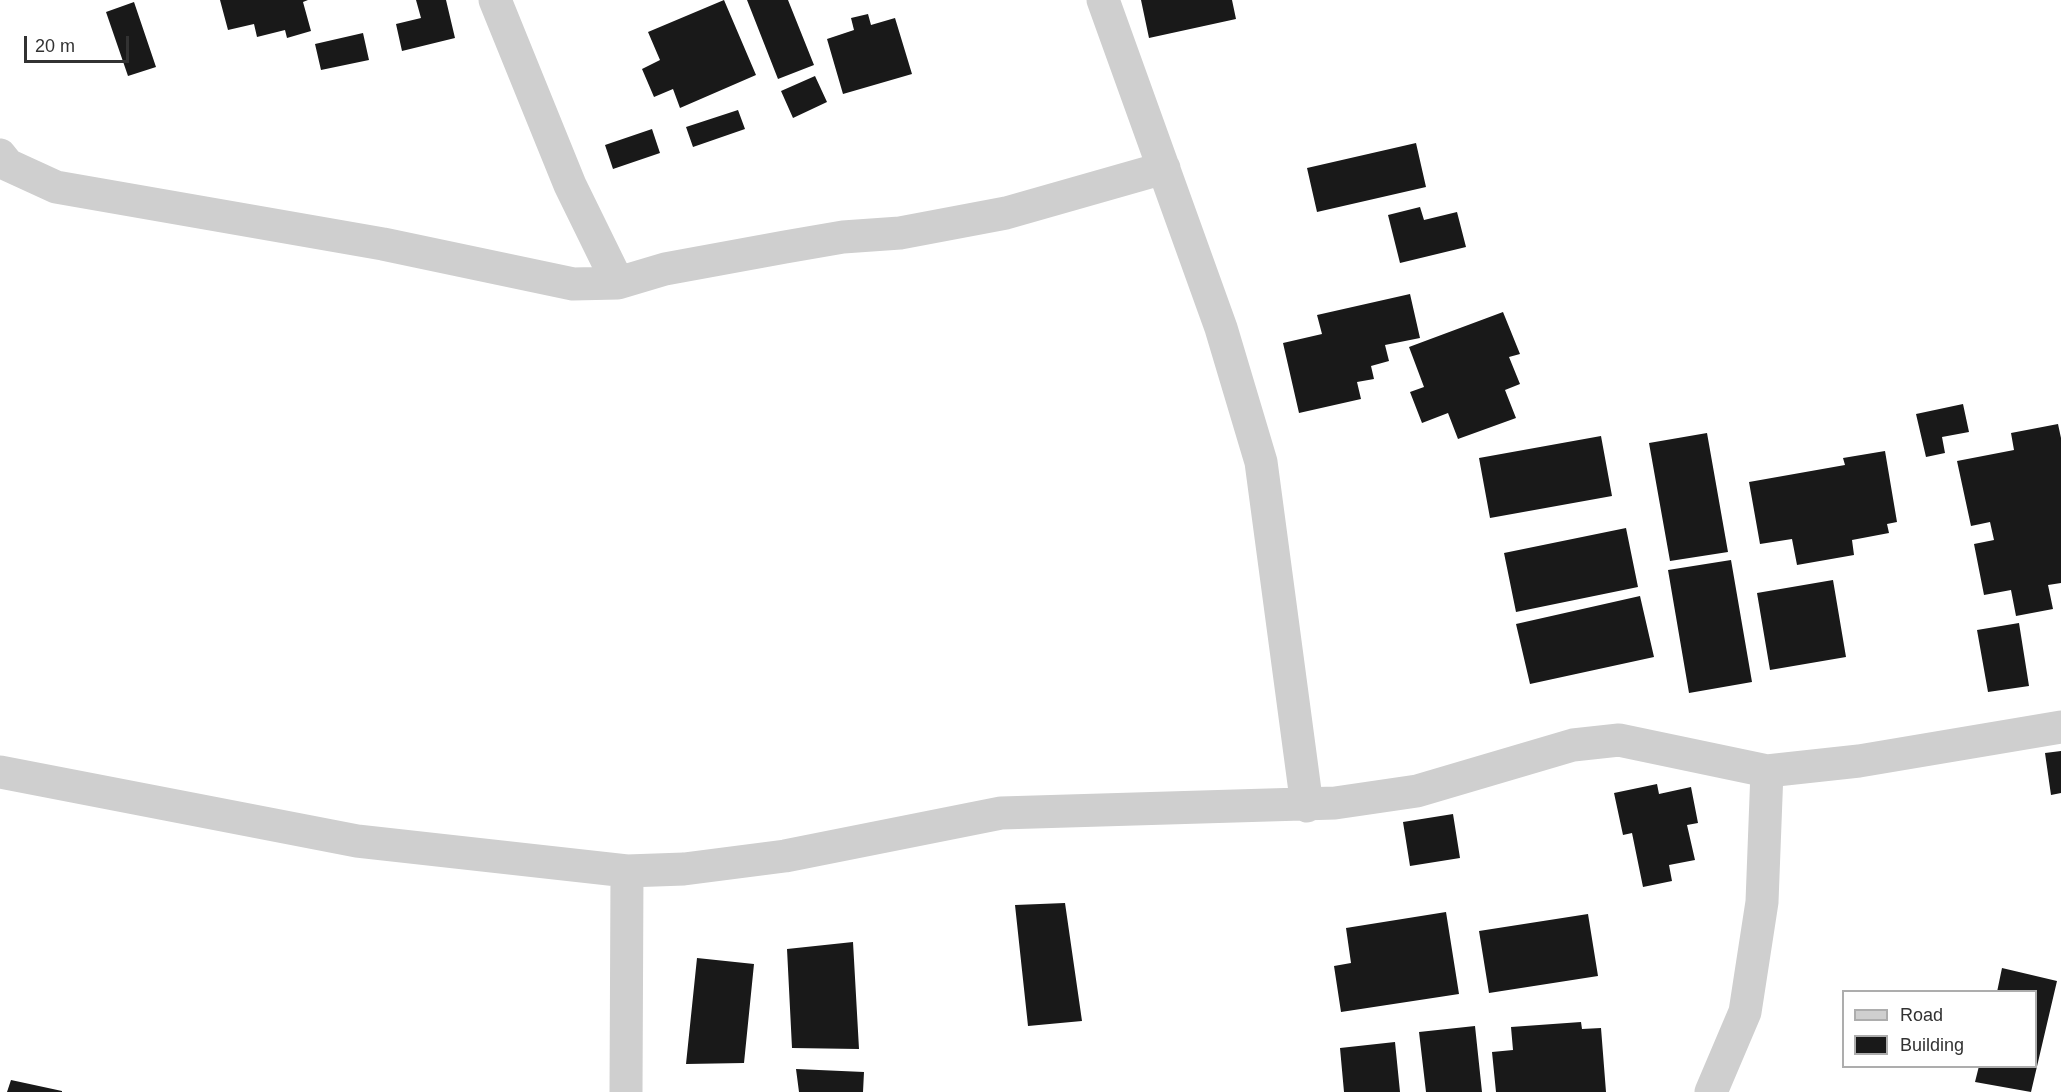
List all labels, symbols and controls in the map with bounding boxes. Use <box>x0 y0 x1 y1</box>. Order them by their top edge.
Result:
scale bar <box>27 24 132 62</box>
text: 20 m <box>35 36 75 56</box>
legend <box>1842 990 2037 1068</box>
text: Road <box>1900 1005 1943 1025</box>
text: Building <box>1900 1035 1964 1055</box>

